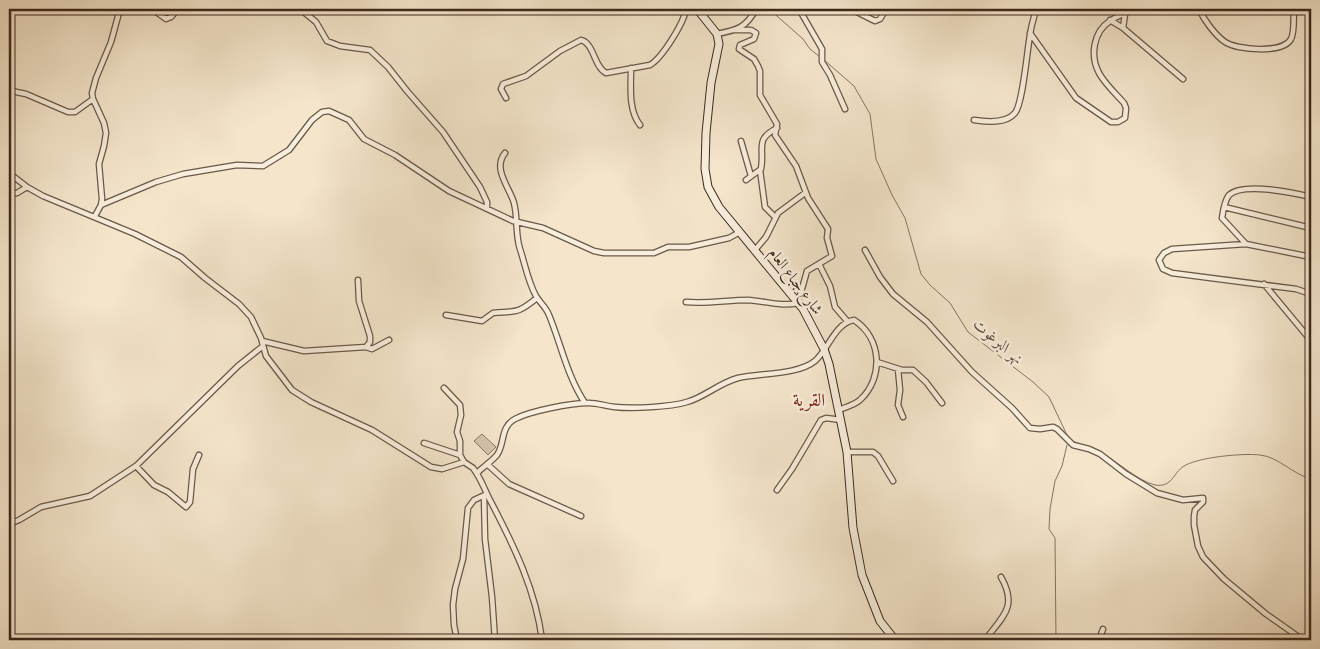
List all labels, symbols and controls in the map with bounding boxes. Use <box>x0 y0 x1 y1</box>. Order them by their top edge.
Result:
street label: شارع جباع العام <box>762 244 827 320</box>
water label: نهر البرغوت <box>969 314 1028 369</box>
district label: القرية <box>793 389 825 412</box>

